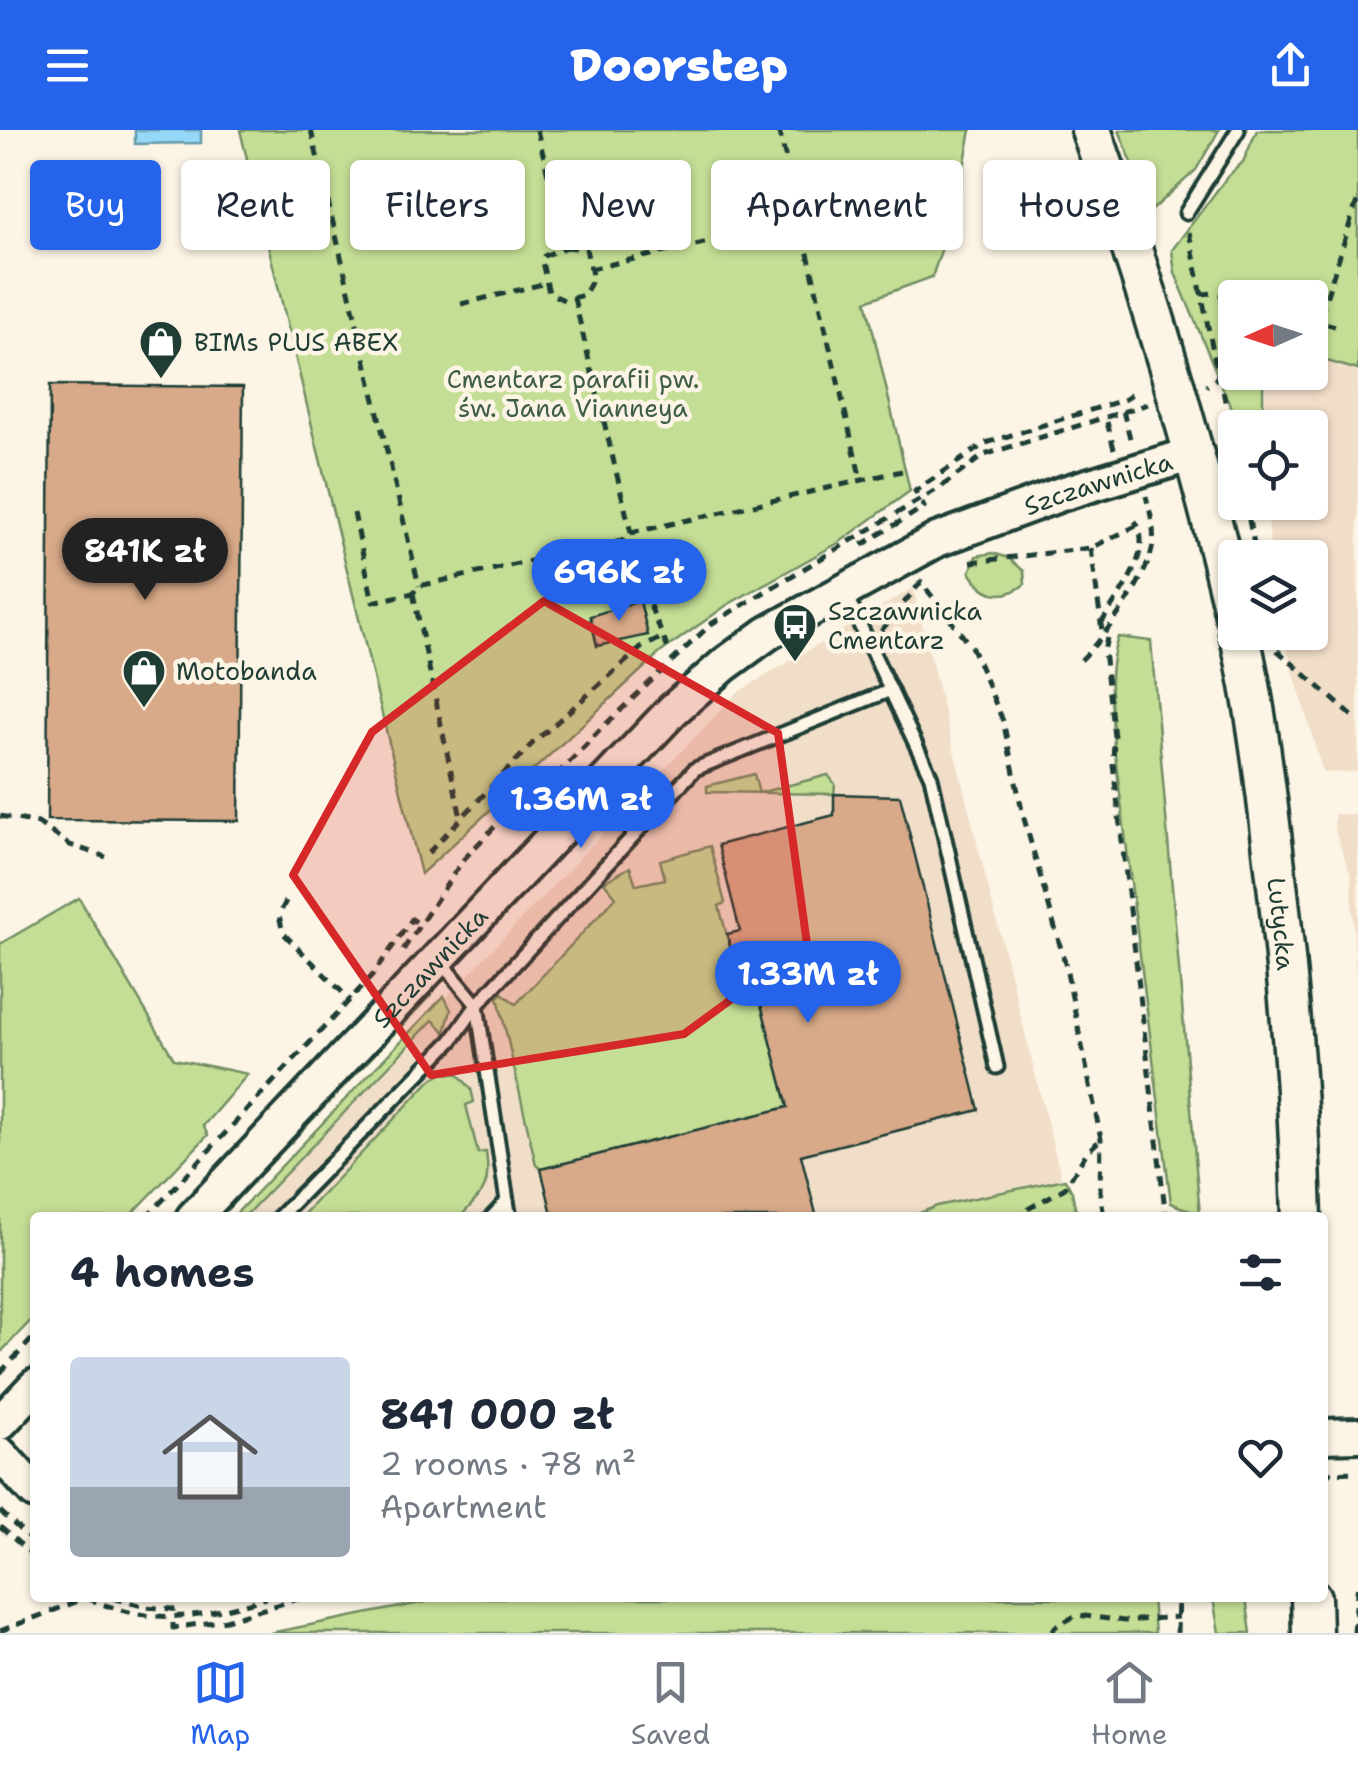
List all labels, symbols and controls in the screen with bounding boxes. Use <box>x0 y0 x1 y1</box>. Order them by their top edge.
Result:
text: Doorstep <box>570 35 788 95</box>
icon: menu <box>40 38 95 93</box>
icon: share <box>1263 38 1318 93</box>
chip: Buy <box>30 160 161 250</box>
chip: Rent <box>181 160 330 250</box>
chip: Filters <box>350 160 525 250</box>
chip: New <box>545 160 691 250</box>
chip: Apartment <box>711 160 963 250</box>
chip: House <box>983 160 1156 250</box>
north arrow <box>1218 280 1328 390</box>
map controls <box>1218 280 1328 650</box>
shop icon: BIMs PLUS ABEX <box>138 319 184 380</box>
place label: BIMs PLUS ABEX <box>194 325 398 359</box>
park label: Cmentarz parafii pw. św. Jana Vianneya <box>447 362 699 425</box>
button: locate <box>1218 410 1328 520</box>
street label: Szczawnicka <box>1019 444 1177 523</box>
pin: 841K zł <box>53 518 237 603</box>
text: 841K zł <box>84 529 206 572</box>
pin: 696K zł <box>527 539 711 624</box>
button: layers <box>1218 540 1328 650</box>
text: 696K zł <box>554 550 684 593</box>
place label: Szczawnicka Cmentarz <box>828 594 982 657</box>
bus stop icon: Szczawnicka Cmentarz <box>772 602 818 663</box>
shop icon: Motobanda <box>121 648 167 709</box>
place label: Motobanda <box>176 654 317 688</box>
pin: 1.36M zł <box>478 766 684 851</box>
text: 1.36M zł <box>510 777 652 820</box>
street label: Lutycka <box>1259 876 1303 972</box>
street label: Szczawnicka <box>365 899 495 1035</box>
pin: 1.33M zł <box>705 941 911 1026</box>
text: 1.33M zł <box>737 952 879 995</box>
text: 4 homes <box>70 1244 255 1300</box>
icon: filters <box>1233 1245 1288 1300</box>
text: 841 000 zł <box>380 1386 614 1442</box>
icon: home <box>150 1397 270 1517</box>
icon: heart <box>1233 1430 1288 1485</box>
text: 2 rooms · 78 m² <box>380 1442 636 1485</box>
text: Apartment <box>380 1485 547 1528</box>
tab: Map <box>190 1655 250 1753</box>
tab: Saved <box>631 1655 710 1753</box>
tab: Home <box>1091 1655 1168 1753</box>

